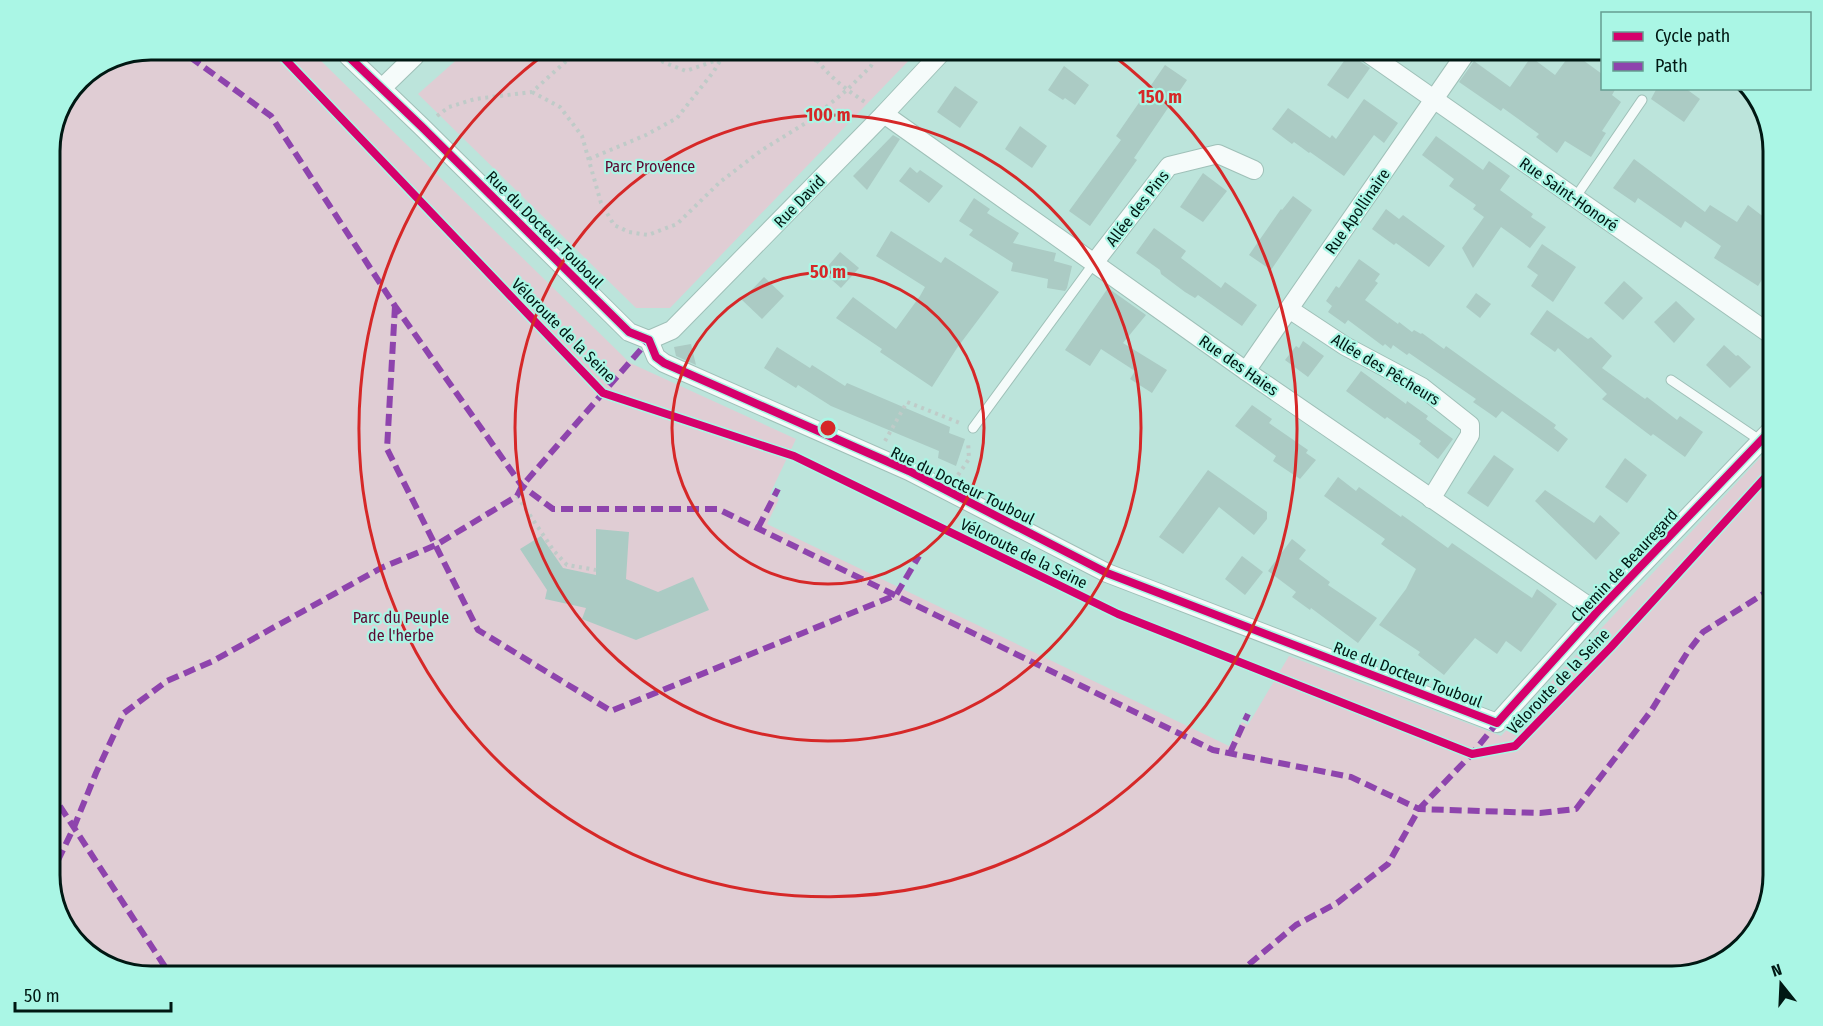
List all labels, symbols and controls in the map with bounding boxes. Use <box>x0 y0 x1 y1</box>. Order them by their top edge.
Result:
legend <box>1601 12 1811 90</box>
text: Cycle path <box>1655 25 1730 47</box>
text: Path <box>1655 55 1688 77</box>
text: 150 m <box>1138 86 1182 108</box>
text: 100 m <box>806 104 850 126</box>
street label: Rue Saint-Honoré <box>1516 154 1622 235</box>
park label: Parc Provence <box>605 157 695 176</box>
street label: Rue Apollinaire <box>1321 165 1394 258</box>
street label: Allée des Pins <box>1102 166 1173 250</box>
street label: Rue du Docteur Touboul <box>482 167 607 292</box>
street label: Rue David <box>770 171 829 231</box>
text: 50 m <box>810 261 846 283</box>
street label: Véloroute de la Seine <box>508 274 620 386</box>
street label: Allée des Pêcheurs <box>1328 330 1443 409</box>
street label: Rue des Haies <box>1196 331 1282 400</box>
centre of rings <box>818 418 838 438</box>
street label: Rue du Docteur Touboul <box>888 442 1038 529</box>
street label: Chemin de Beauregard <box>1567 505 1682 626</box>
street label: Véloroute de la Seine <box>957 514 1090 592</box>
park label: Parc du Peuple de l'herbe <box>353 608 449 645</box>
street label: Véloroute de la Seine <box>1503 625 1614 738</box>
street label: Rue du Docteur Touboul <box>1331 637 1485 712</box>
north arrow <box>1751 954 1811 1014</box>
text: N <box>1769 960 1784 981</box>
scale bar <box>15 975 171 1013</box>
text: 50 m <box>24 985 60 1007</box>

